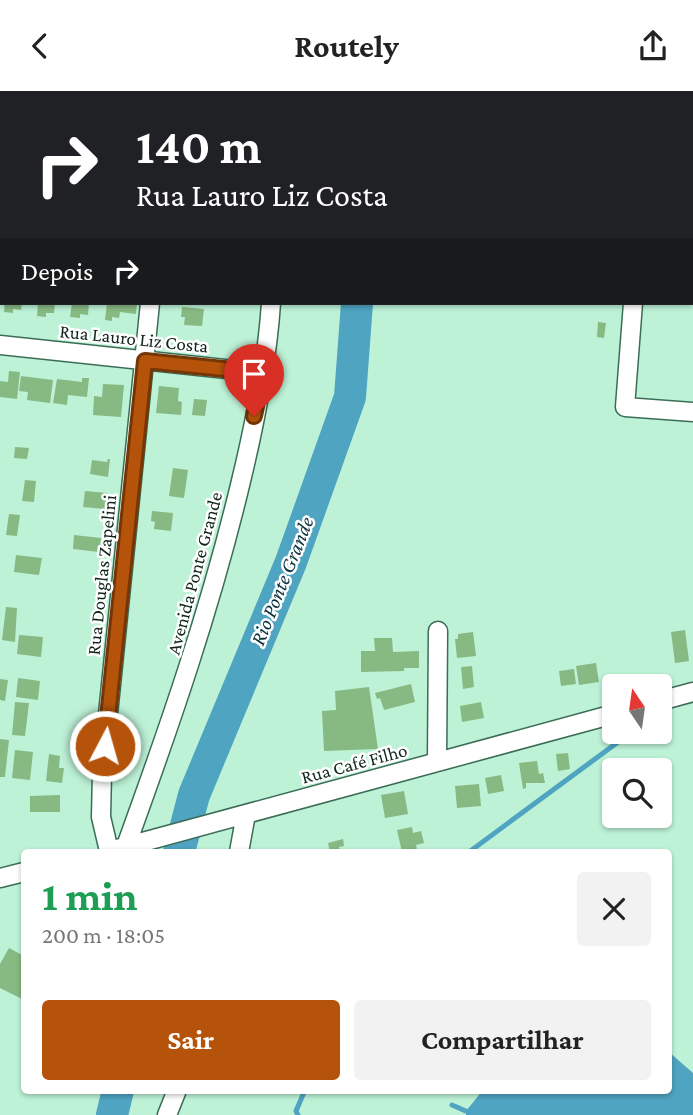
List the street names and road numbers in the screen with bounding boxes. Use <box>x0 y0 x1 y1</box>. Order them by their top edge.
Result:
street label: Rua Lauro Liz Costa <box>59 320 210 357</box>
street label: Avenida Ponte Grande <box>163 490 226 657</box>
street label: Rua Douglas Zapelini <box>83 494 120 656</box>
street label: Rua Café Filho <box>299 739 409 788</box>

